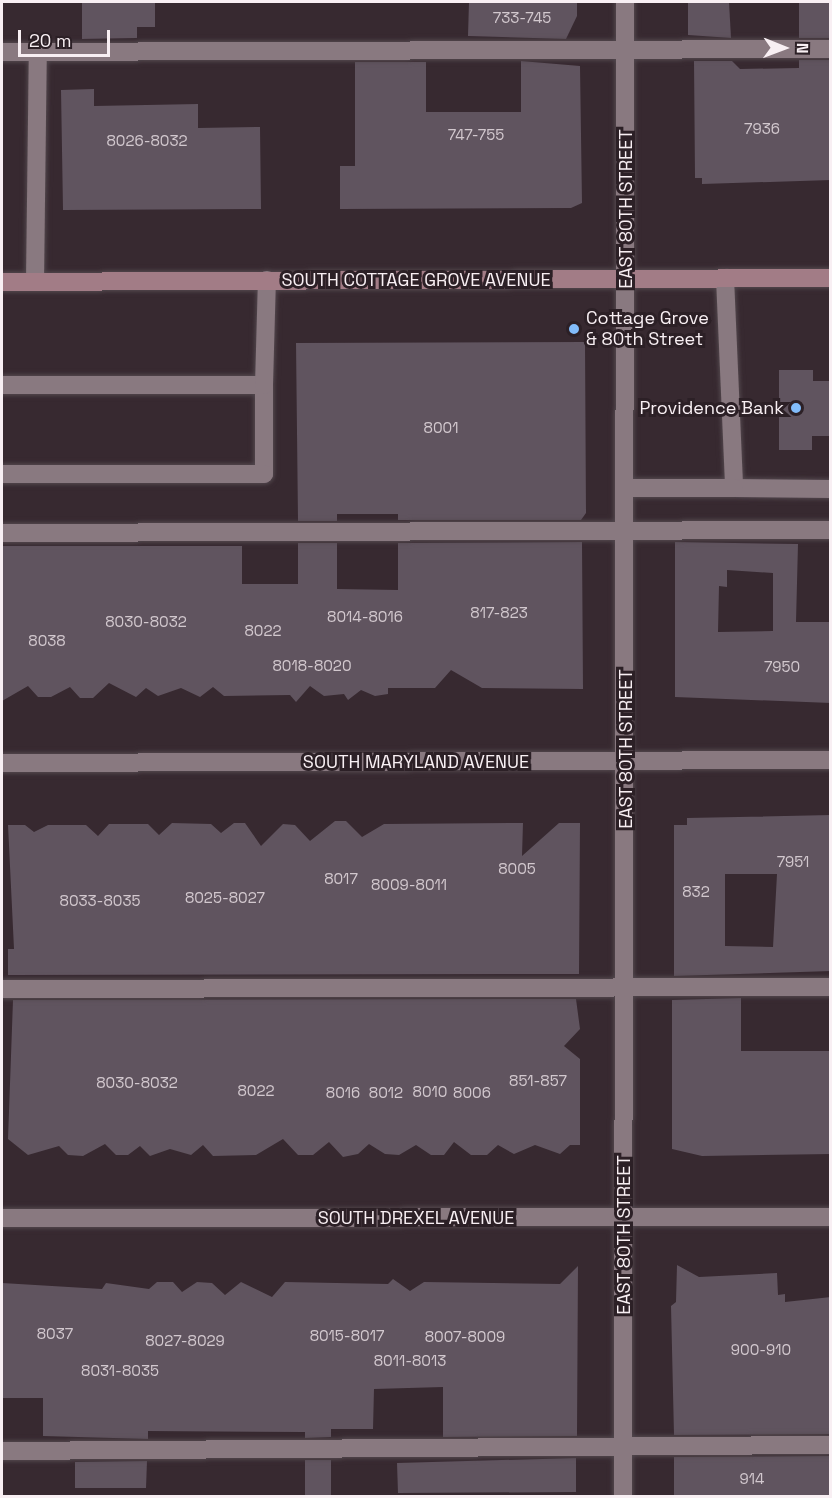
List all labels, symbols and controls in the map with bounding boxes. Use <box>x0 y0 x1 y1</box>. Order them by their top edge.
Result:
house number: 733-745 <box>493 9 551 27</box>
scale bar <box>21 18 112 56</box>
north arrow <box>754 18 814 78</box>
text: 20 m <box>29 29 72 52</box>
text: N <box>792 43 813 54</box>
house number: 7936 <box>744 120 780 138</box>
house number: 747-755 <box>448 126 504 144</box>
street label: EAST 80TH STREET <box>615 129 637 289</box>
house number: 8026-8032 <box>106 132 188 150</box>
street label: SOUTH COTTAGE GROVE AVENUE <box>281 269 551 291</box>
place label: Cottage Grove & 80th Street <box>586 308 709 350</box>
marker: Cottage Grove & 80th Street <box>567 322 581 336</box>
place label: Providence Bank <box>640 397 784 419</box>
marker: Providence Bank <box>789 401 803 415</box>
house number: 8001 <box>424 419 458 437</box>
house number: 817-823 <box>470 604 528 622</box>
house number: 8014-8016 <box>327 608 403 626</box>
house number: 8030-8032 <box>105 613 187 631</box>
house number: 8022 <box>244 622 282 640</box>
house number: 8038 <box>28 632 66 650</box>
house number: 8018-8020 <box>272 657 352 675</box>
house number: 7950 <box>764 658 800 676</box>
street label: EAST 80TH STREET <box>615 669 637 829</box>
street label: SOUTH MARYLAND AVENUE <box>303 751 529 773</box>
house number: 7951 <box>777 853 809 871</box>
house number: 8005 <box>498 860 536 878</box>
house number: 8017 <box>324 870 358 888</box>
house number: 8009-8011 <box>371 876 447 894</box>
house number: 832 <box>682 883 710 901</box>
house number: 8025-8027 <box>185 889 265 907</box>
house number: 8033-8035 <box>60 892 140 910</box>
house number: 851-857 <box>509 1072 567 1090</box>
house number: 8030-8032 <box>96 1074 178 1092</box>
house number: 8022 <box>237 1082 275 1100</box>
house number: 8010 <box>413 1083 447 1101</box>
house number: 8016 <box>326 1084 360 1102</box>
house number: 8012 <box>369 1084 403 1102</box>
house number: 8006 <box>453 1084 491 1102</box>
street label: EAST 80TH STREET <box>613 1155 635 1315</box>
street label: SOUTH DREXEL AVENUE <box>317 1207 515 1229</box>
house number: 8037 <box>37 1325 73 1343</box>
house number: 8015-8017 <box>310 1327 384 1345</box>
house number: 8007-8009 <box>425 1328 505 1346</box>
house number: 8027-8029 <box>145 1332 225 1350</box>
house number: 900-910 <box>731 1341 791 1359</box>
house number: 8011-8013 <box>374 1352 446 1370</box>
house number: 8031-8035 <box>81 1362 159 1380</box>
house number: 914 <box>740 1470 764 1488</box>

